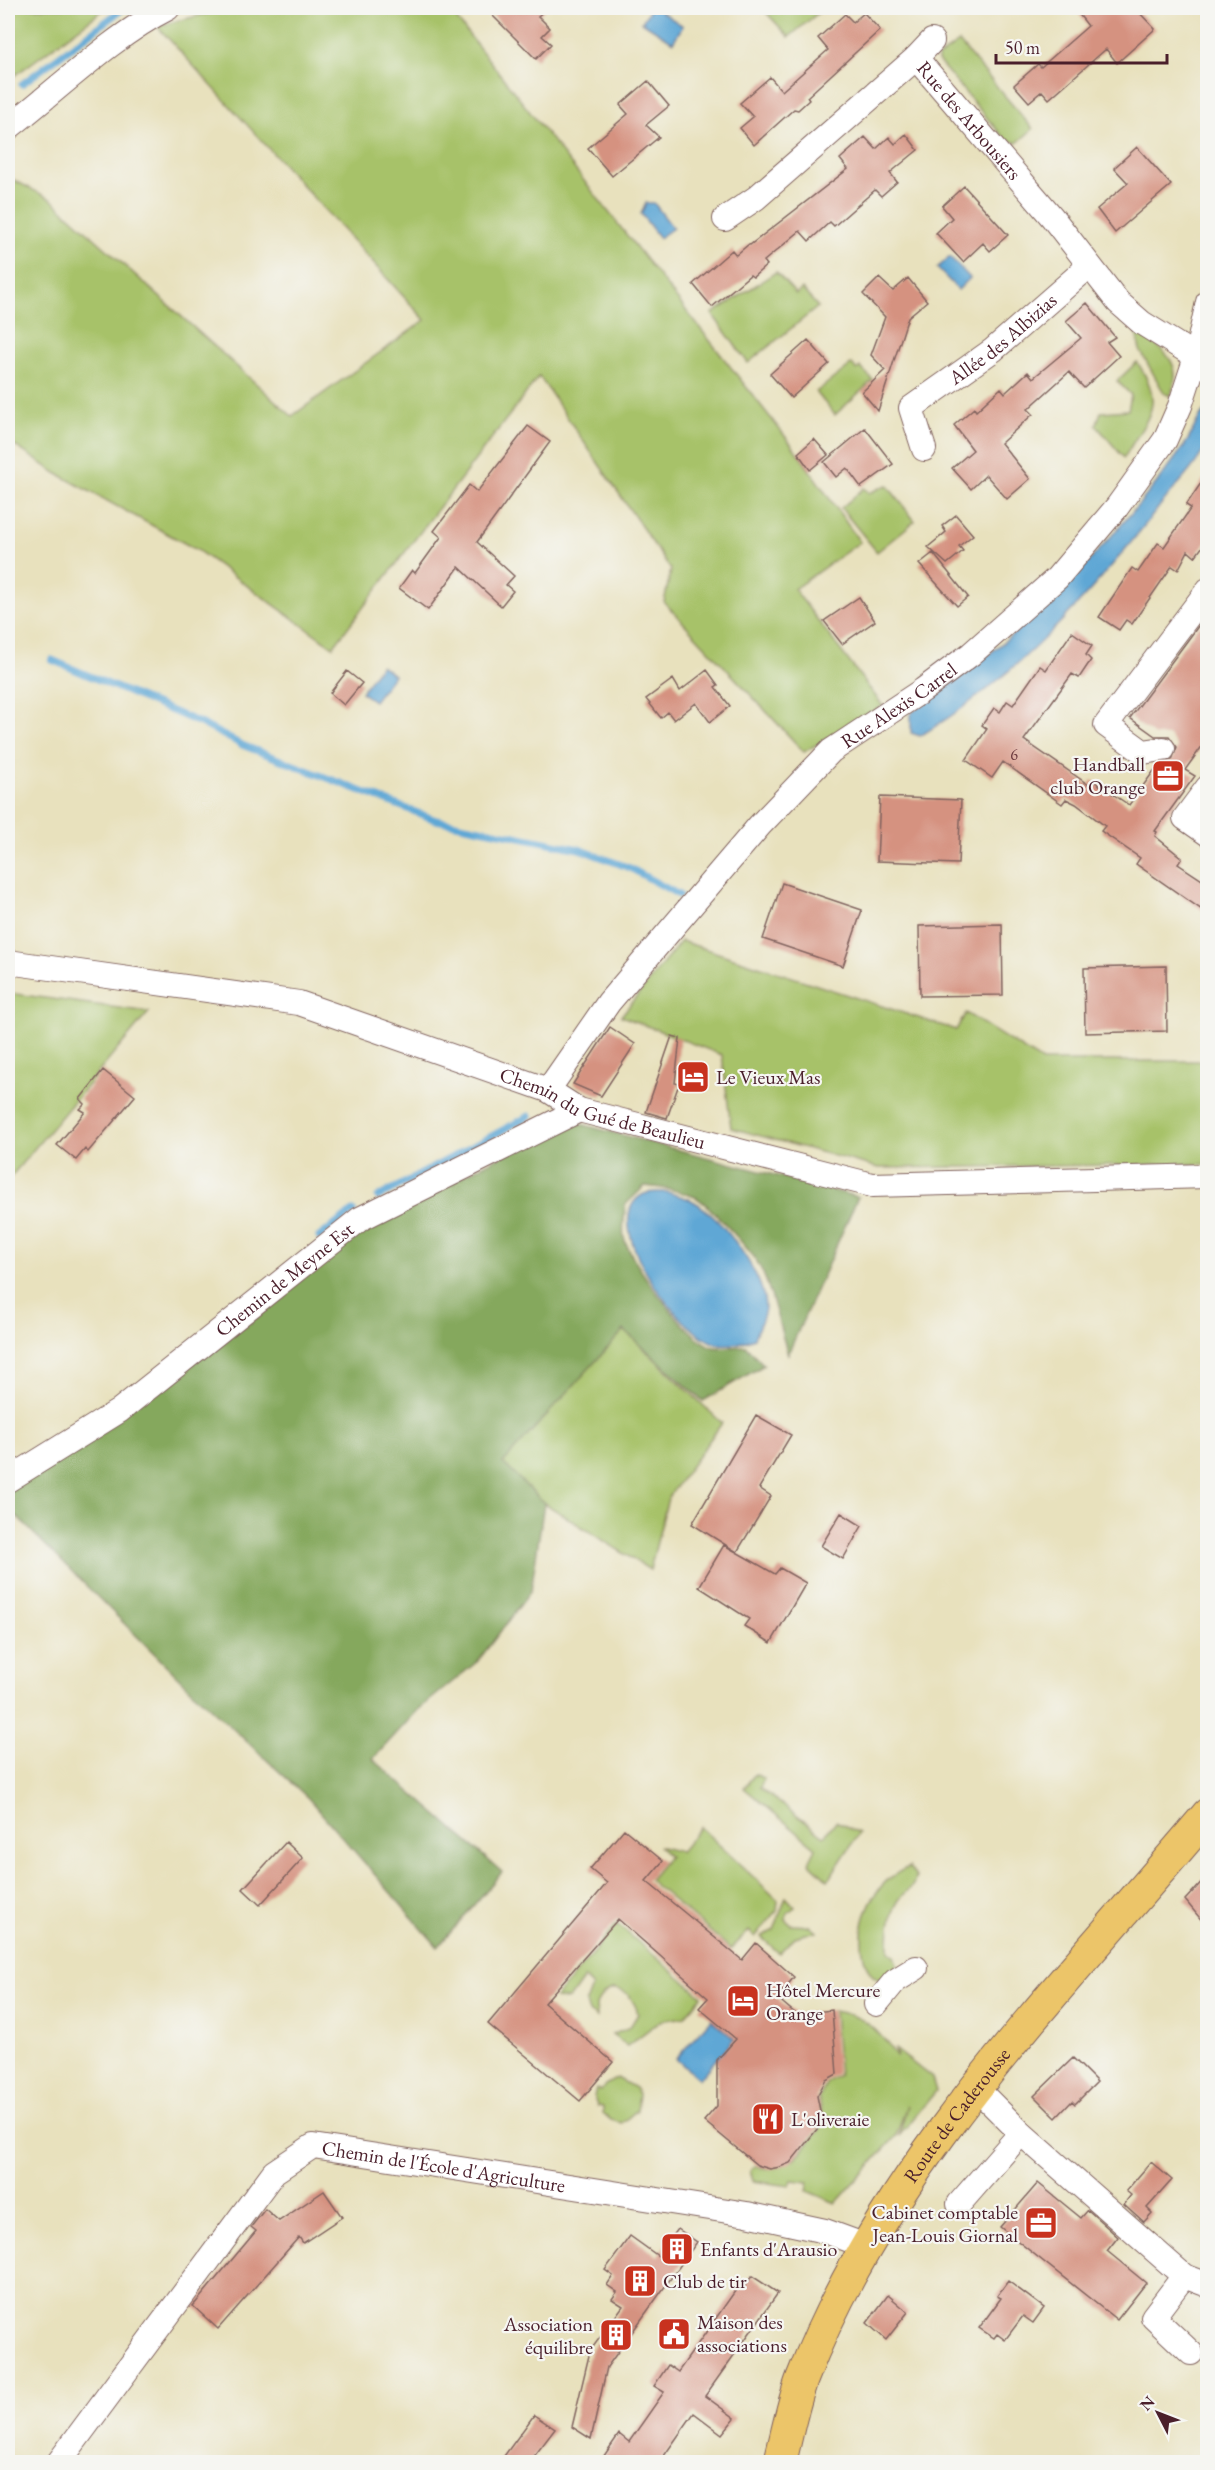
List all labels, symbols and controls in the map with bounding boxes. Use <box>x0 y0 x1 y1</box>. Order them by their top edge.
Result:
scale bar <box>996 27 1167 65</box>
text: 50 m <box>1005 36 1040 59</box>
street label: Rue des Arbousiers <box>911 55 1027 185</box>
street label: Allée des Albizias <box>943 287 1062 391</box>
street label: Rue Alexis Carrel <box>836 656 962 754</box>
house number: 6 <box>1010 744 1018 765</box>
place label: Handball club Orange <box>1050 751 1145 800</box>
office icon: Handball club Orange <box>1150 758 1186 794</box>
hotel icon: Le Vieux Mas <box>675 1059 711 1095</box>
street label: Chemin du Gué de Beaulieu <box>496 1061 709 1155</box>
place label: Le Vieux Mas <box>716 1064 820 1090</box>
street label: Chemin de Meyne Est <box>210 1216 359 1342</box>
place label: Hôtel Mercure Orange <box>766 1977 880 2026</box>
hotel icon: Hôtel Mercure Orange <box>725 1983 761 2019</box>
street label: Route de Caderousse <box>897 2042 1016 2188</box>
restaurant icon: L'oliveraie <box>750 2101 786 2137</box>
place label: L'oliveraie <box>791 2106 870 2132</box>
street label: Chemin de l'École d'Agriculture <box>320 2135 567 2198</box>
place label: Cabinet comptable Jean-Louis Giornal <box>871 2199 1018 2248</box>
office icon: Cabinet comptable Jean-Louis Giornal <box>1023 2205 1059 2241</box>
building icon: Enfants d'Arausio <box>659 2231 695 2267</box>
place label: Enfants d'Arausio <box>700 2236 837 2262</box>
building icon: Club de tir <box>622 2263 658 2299</box>
place label: Club de tir <box>663 2268 747 2294</box>
place label: Maison des associations <box>697 2309 787 2358</box>
place label: Association équilibre <box>503 2311 593 2360</box>
public building icon: Maison des associations <box>656 2316 692 2352</box>
building icon: Association équilibre <box>598 2317 634 2353</box>
north arrow <box>1128 2383 1188 2443</box>
text: N <box>1135 2391 1159 2415</box>

